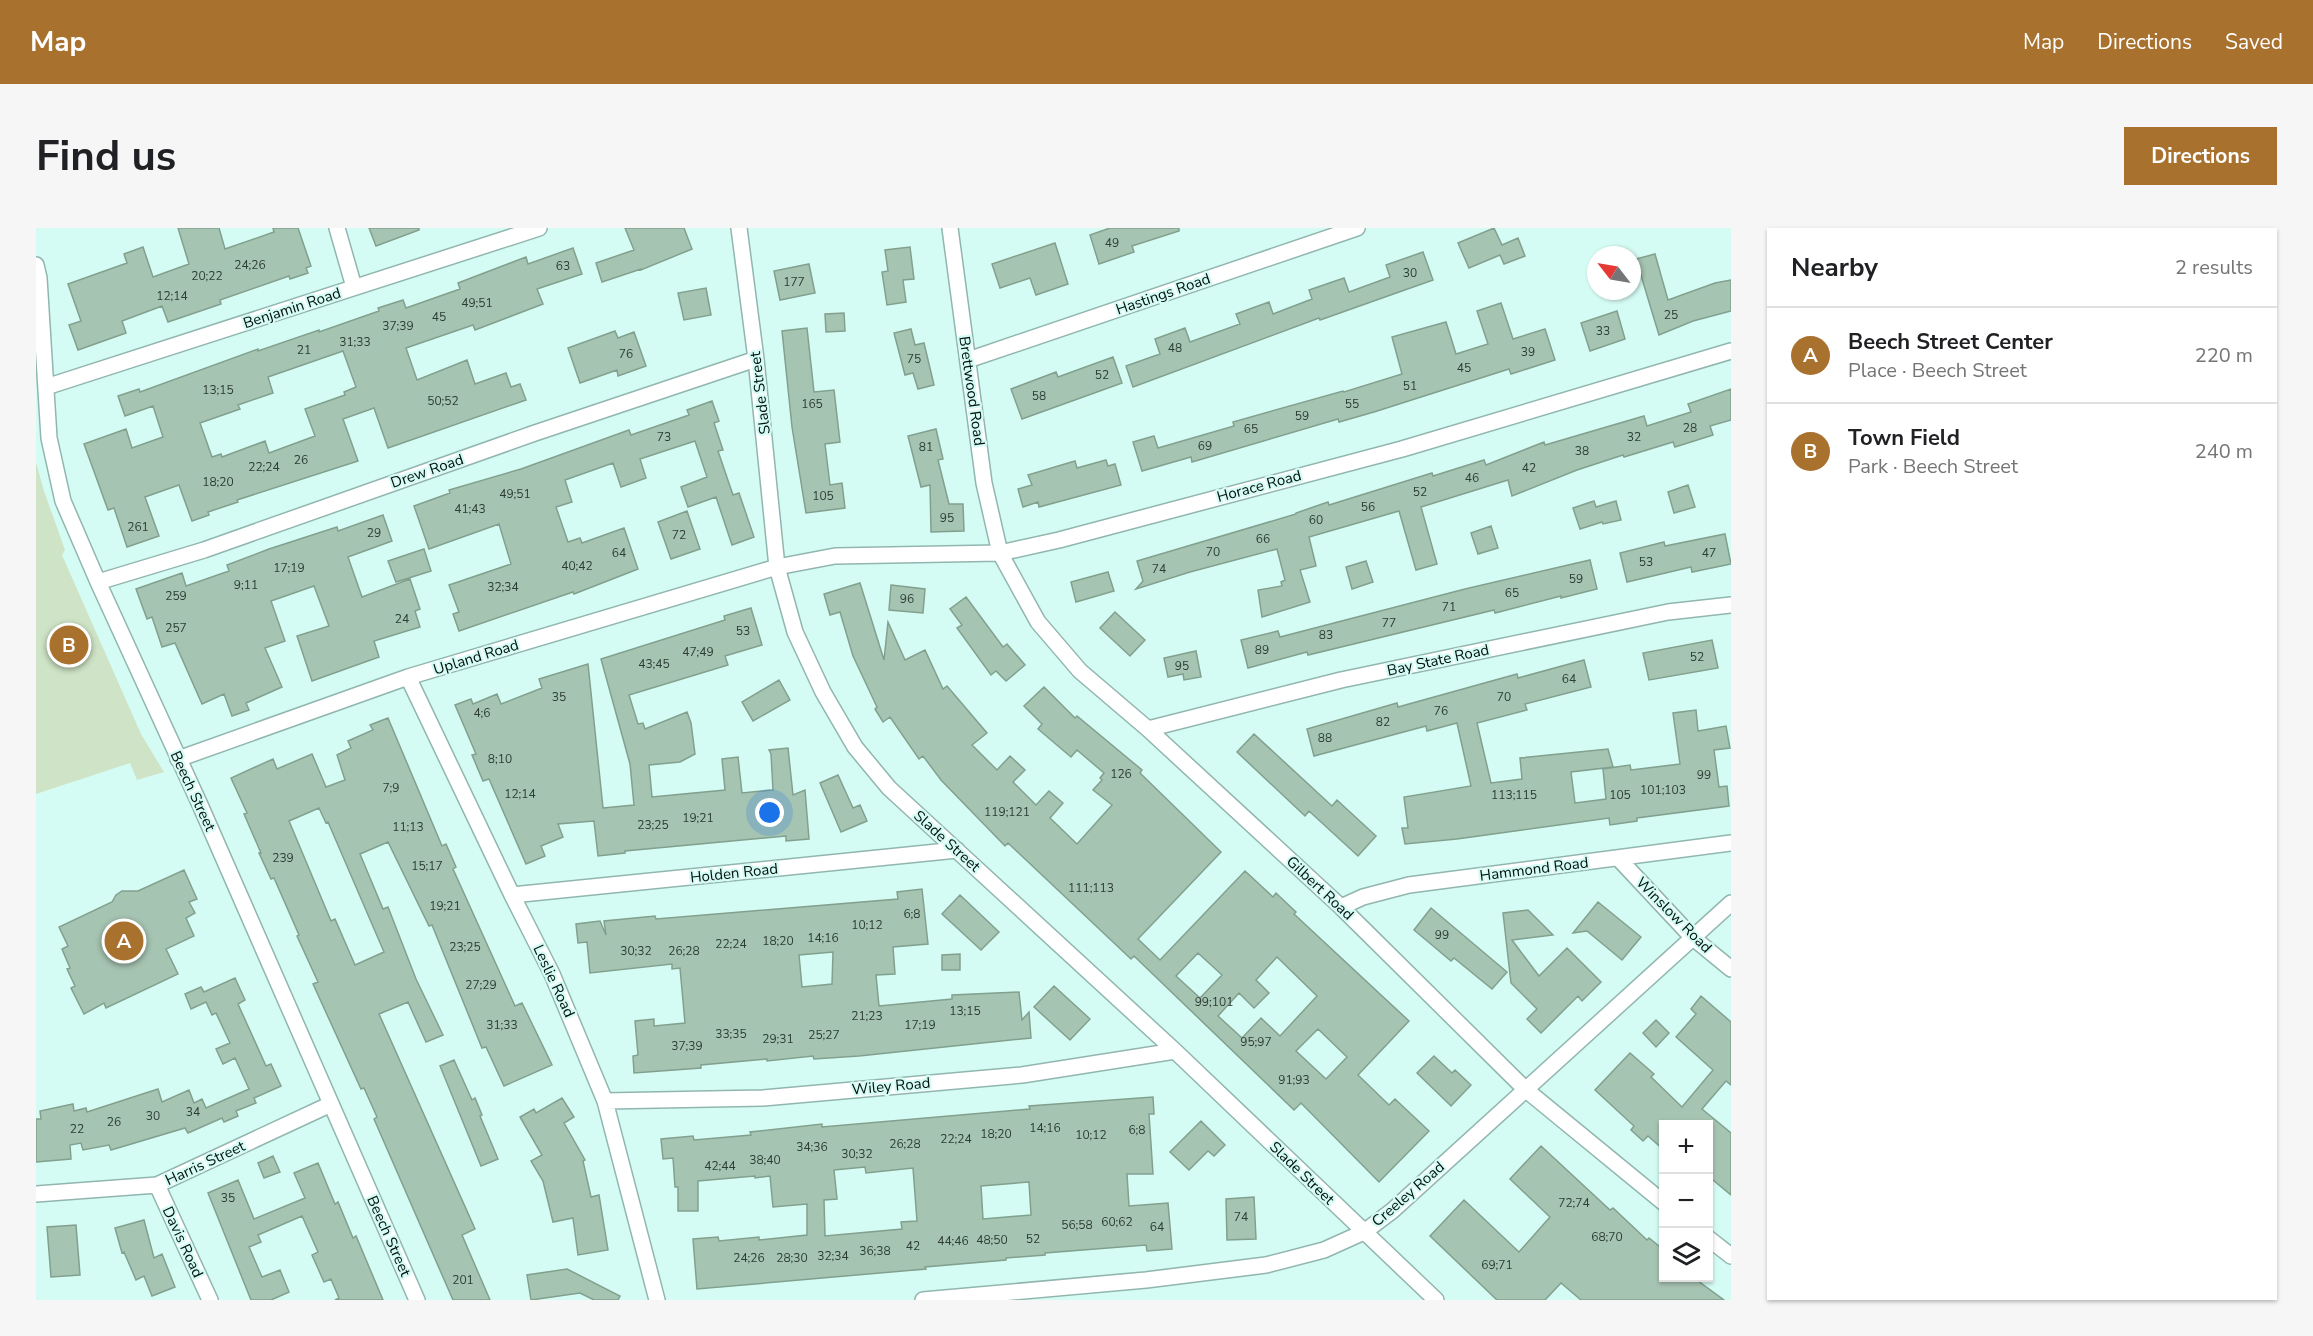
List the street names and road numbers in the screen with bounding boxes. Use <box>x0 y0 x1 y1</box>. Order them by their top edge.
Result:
street label: Hastings Road <box>1113 269 1213 319</box>
street label: Benjamin Road <box>241 283 343 333</box>
street label: Brettwood Road <box>954 335 990 447</box>
street label: Slade Street <box>745 350 775 435</box>
street label: Drew Road <box>388 449 466 493</box>
street label: Horace Road <box>1215 465 1303 507</box>
street label: Upland Road <box>431 635 521 679</box>
street label: Bay State Road <box>1385 639 1491 681</box>
street label: Beech Street <box>166 748 221 835</box>
street label: Slade Street <box>909 806 985 877</box>
street label: Gilbert Road <box>1282 852 1358 924</box>
street label: Hammond Road <box>1478 852 1590 886</box>
street label: Holden Road <box>689 858 779 888</box>
street label: Winslow Road <box>1632 873 1716 957</box>
street label: Leslie Road <box>528 941 580 1021</box>
street label: Wiley Road <box>851 1073 931 1099</box>
street label: Harris Street <box>162 1136 249 1190</box>
street label: Slade Street <box>1265 1137 1339 1210</box>
street label: Creeley Road <box>1367 1157 1449 1231</box>
street label: Beech Street <box>362 1192 416 1280</box>
street label: Davis Road <box>158 1203 208 1281</box>

